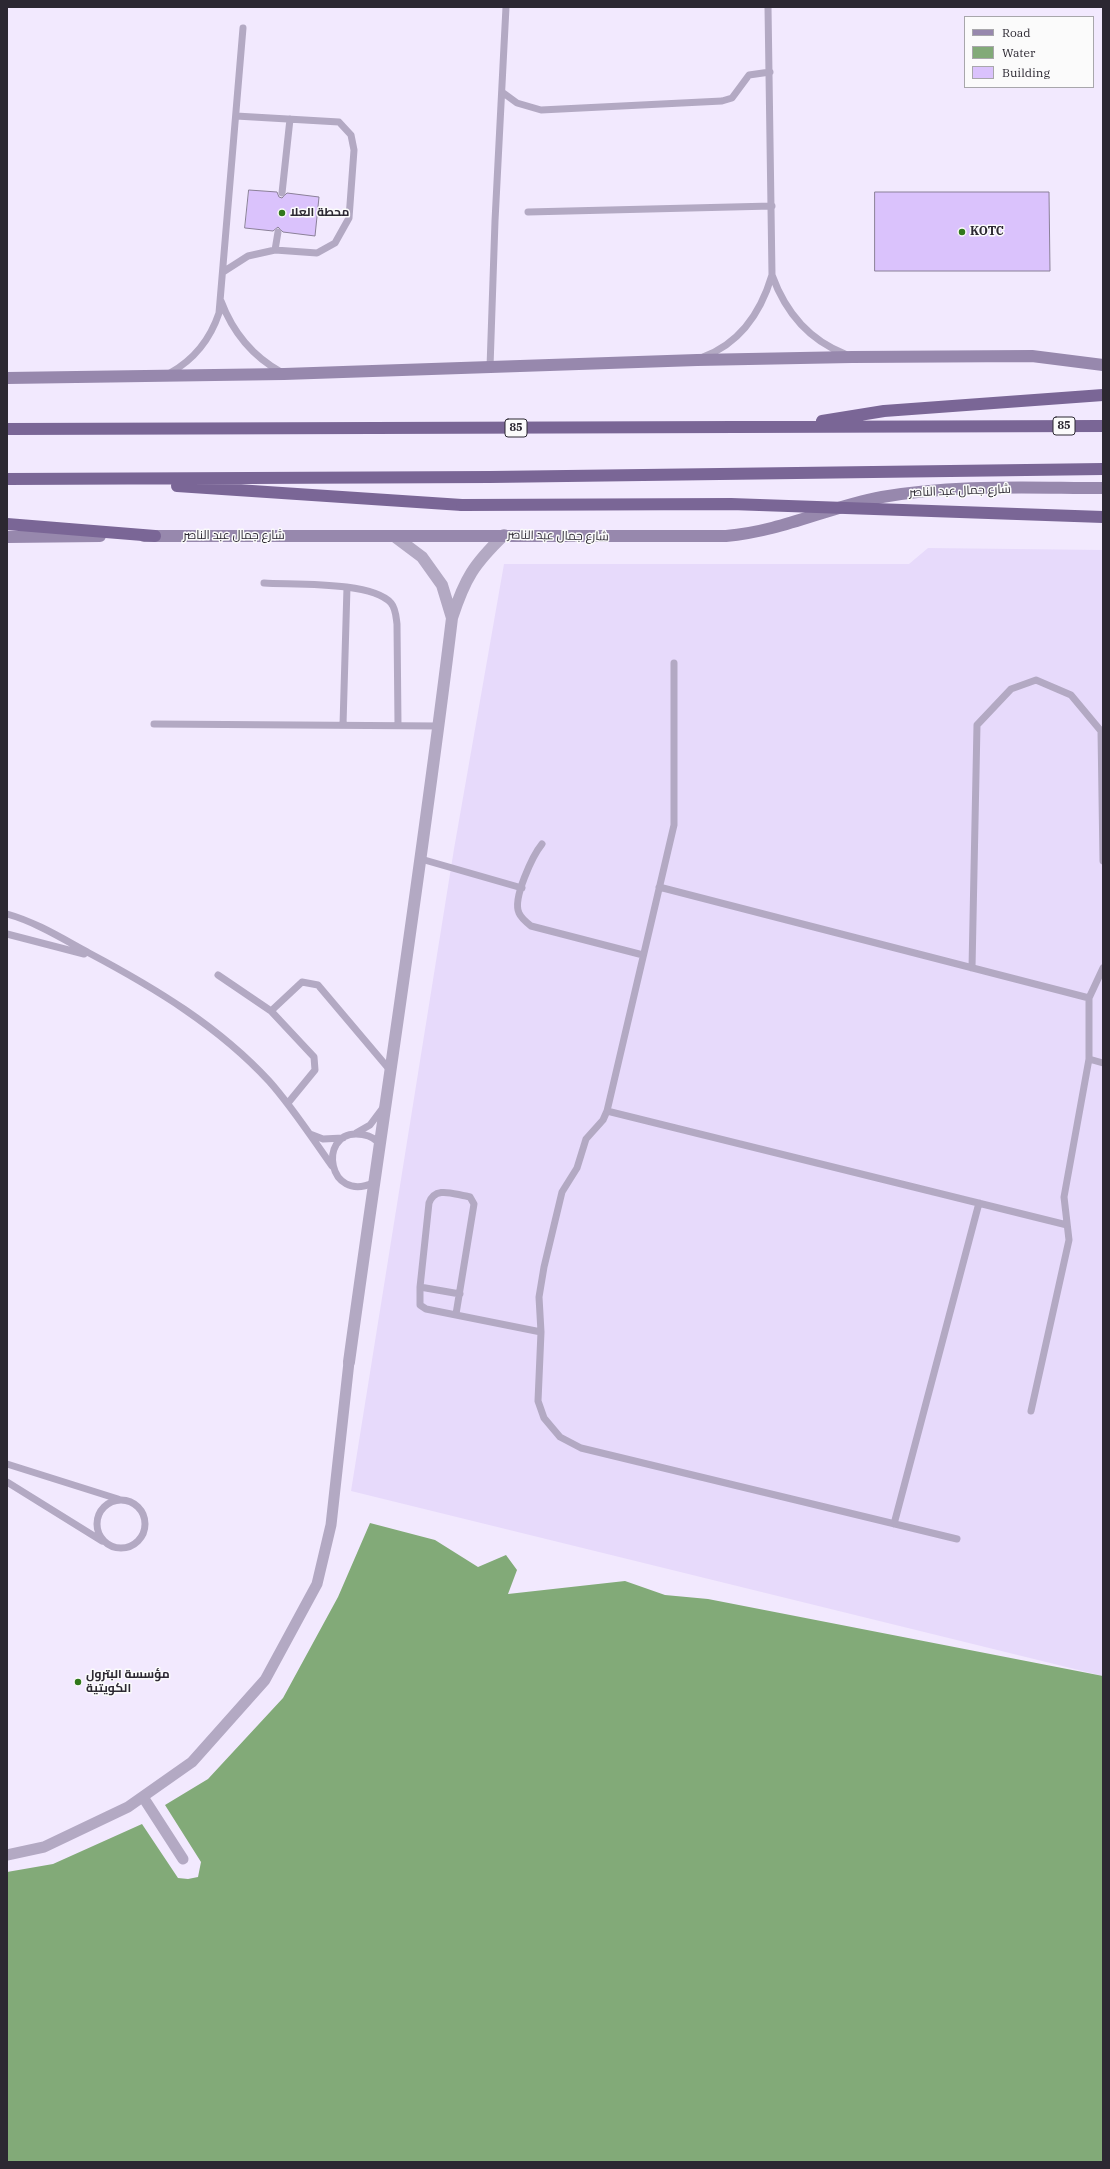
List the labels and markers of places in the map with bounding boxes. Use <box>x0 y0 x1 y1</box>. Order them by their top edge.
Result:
place label: محطة العلا <box>290 206 350 220</box>
marker: محطة العلا <box>277 208 287 218</box>
place label: KOTC <box>970 225 1004 239</box>
marker: KOTC <box>957 227 967 237</box>
place label: مؤسسة البترول الكويتية <box>86 1668 170 1696</box>
marker: مؤسسة البترول الكويتية <box>73 1677 83 1687</box>

